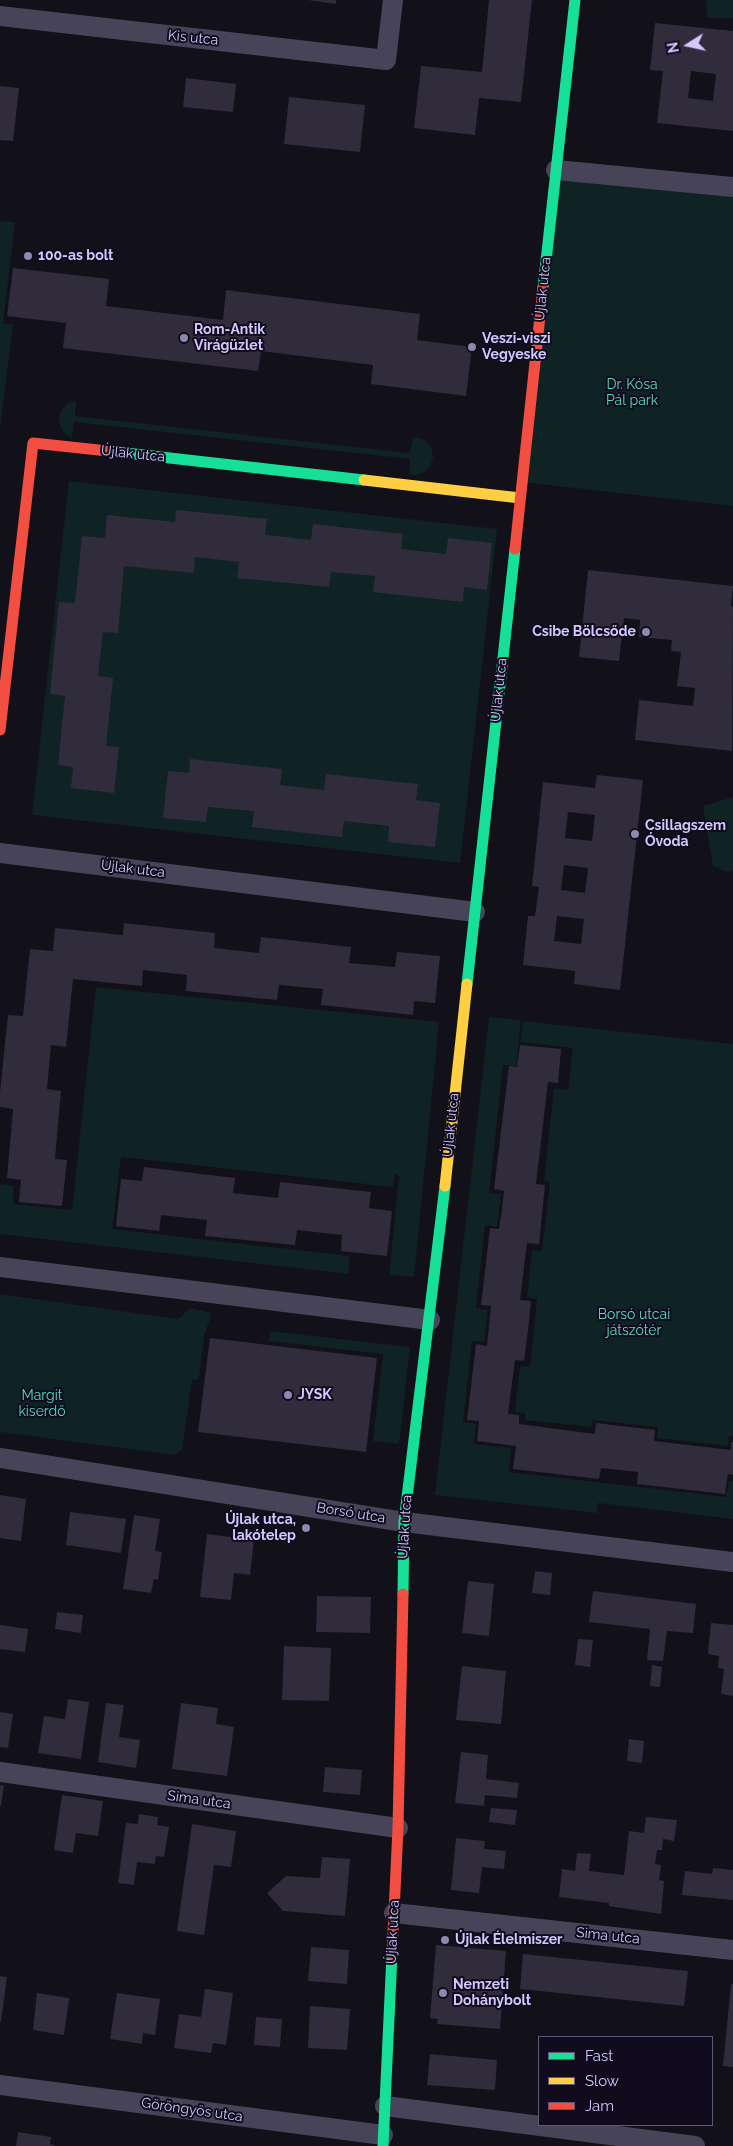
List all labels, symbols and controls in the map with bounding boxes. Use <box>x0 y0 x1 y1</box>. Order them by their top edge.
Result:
north arrow <box>663 20 713 70</box>
street label: Kis utca <box>167 27 219 49</box>
text: N <box>664 41 682 54</box>
place label: 100-as bolt <box>38 248 113 264</box>
marker: 100-as bolt <box>22 250 34 262</box>
street label: Újlak utca <box>531 256 555 322</box>
place label: Rom-Antik Virágüzlet <box>194 322 265 354</box>
place label: Veszi-viszi Vegyeske <box>482 331 551 364</box>
marker: Rom-Antik Virágüzlet <box>178 332 190 344</box>
marker: Veszi-viszi Vegyeske <box>466 341 478 353</box>
park label: Dr. Kósa Pál park <box>606 377 658 410</box>
street label: Újlak utca <box>100 442 166 466</box>
place label: Csibe Bölcsőde <box>532 624 636 640</box>
marker: Csibe Bölcsőde <box>640 626 652 638</box>
street label: Újlak utca <box>487 657 511 723</box>
place label: Csillagszem Óvoda <box>645 818 726 850</box>
marker: Csillagszem Óvoda <box>629 828 641 840</box>
street label: Újlak utca <box>100 857 166 881</box>
street label: Újlak utca <box>439 1092 463 1158</box>
park label: Borsó utcai játszótér <box>598 1307 670 1340</box>
place label: JYSK <box>298 1387 332 1403</box>
park label: Margit kiserdő <box>18 1388 66 1420</box>
marker: JYSK <box>282 1389 294 1401</box>
street label: Újlak utca <box>394 1494 416 1560</box>
street label: Borsó utca <box>315 1499 387 1527</box>
place label: Újlak utca, lakótelep <box>225 1512 296 1544</box>
marker: Újlak utca, lakótelep <box>300 1522 312 1534</box>
street label: Sima utca <box>166 1787 232 1813</box>
street label: Újlak utca <box>383 1899 403 1965</box>
street label: Sima utca <box>575 1924 641 1948</box>
place label: Újlak Élelmiszer <box>455 1932 562 1948</box>
marker: Újlak Élelmiszer <box>439 1934 451 1946</box>
place label: Nemzeti Dohánybolt <box>453 1977 531 2010</box>
marker: Nemzeti Dohánybolt <box>437 1987 449 1999</box>
legend <box>538 2036 713 2126</box>
text: Fast <box>585 2047 613 2065</box>
text: Slow <box>585 2072 619 2090</box>
street label: Göröngyös utca <box>140 2095 244 2125</box>
text: Jam <box>585 2097 614 2115</box>

